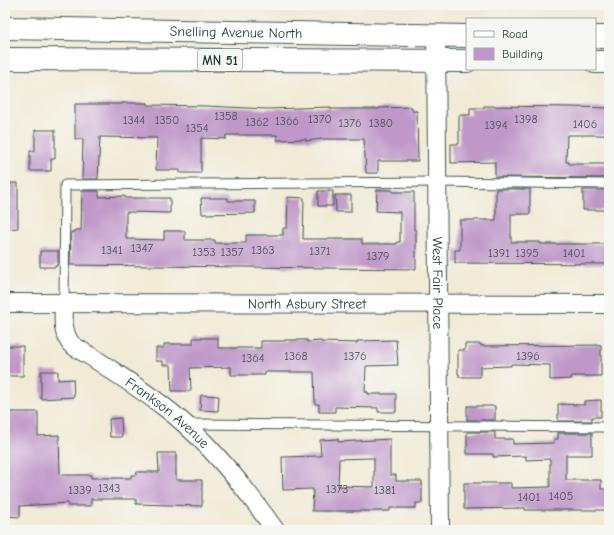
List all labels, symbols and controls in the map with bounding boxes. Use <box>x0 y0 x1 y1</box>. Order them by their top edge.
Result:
legend <box>466 18 596 70</box>
street label: Snelling Avenue North <box>169 23 302 42</box>
text: Road <box>502 27 528 41</box>
text: Building <box>502 47 543 61</box>
road number: MN 51 <box>198 49 242 71</box>
house number: 1358 <box>214 109 238 123</box>
house number: 1370 <box>308 112 332 126</box>
house number: 1398 <box>514 112 538 126</box>
house number: 1344 <box>123 113 145 127</box>
house number: 1350 <box>155 113 179 127</box>
house number: 1366 <box>275 114 299 128</box>
house number: 1362 <box>245 115 269 129</box>
house number: 1376 <box>339 116 361 130</box>
house number: 1380 <box>369 116 393 130</box>
house number: 1406 <box>573 117 597 131</box>
house number: 1394 <box>484 118 508 132</box>
house number: 1354 <box>185 121 209 135</box>
street label: West Fair Place <box>429 237 446 329</box>
house number: 1347 <box>131 241 153 255</box>
house number: 1341 <box>101 243 123 257</box>
house number: 1363 <box>251 243 275 257</box>
house number: 1371 <box>309 244 331 258</box>
house number: 1353 <box>192 245 216 259</box>
house number: 1357 <box>220 245 244 259</box>
house number: 1391 <box>488 246 510 260</box>
house number: 1395 <box>515 246 539 260</box>
house number: 1401 <box>563 246 586 260</box>
house number: 1379 <box>367 249 389 263</box>
street label: North Asbury Street <box>248 295 367 313</box>
house number: 1368 <box>284 349 308 363</box>
house number: 1376 <box>344 349 366 363</box>
house number: 1396 <box>516 349 540 363</box>
house number: 1364 <box>241 351 265 365</box>
street label: Frankson Avenue <box>122 374 213 452</box>
house number: 1343 <box>98 481 120 495</box>
house number: 1373 <box>326 482 348 496</box>
house number: 1339 <box>68 483 92 497</box>
house number: 1381 <box>374 483 396 497</box>
house number: 1405 <box>549 489 573 503</box>
house number: 1401 <box>518 490 541 504</box>

